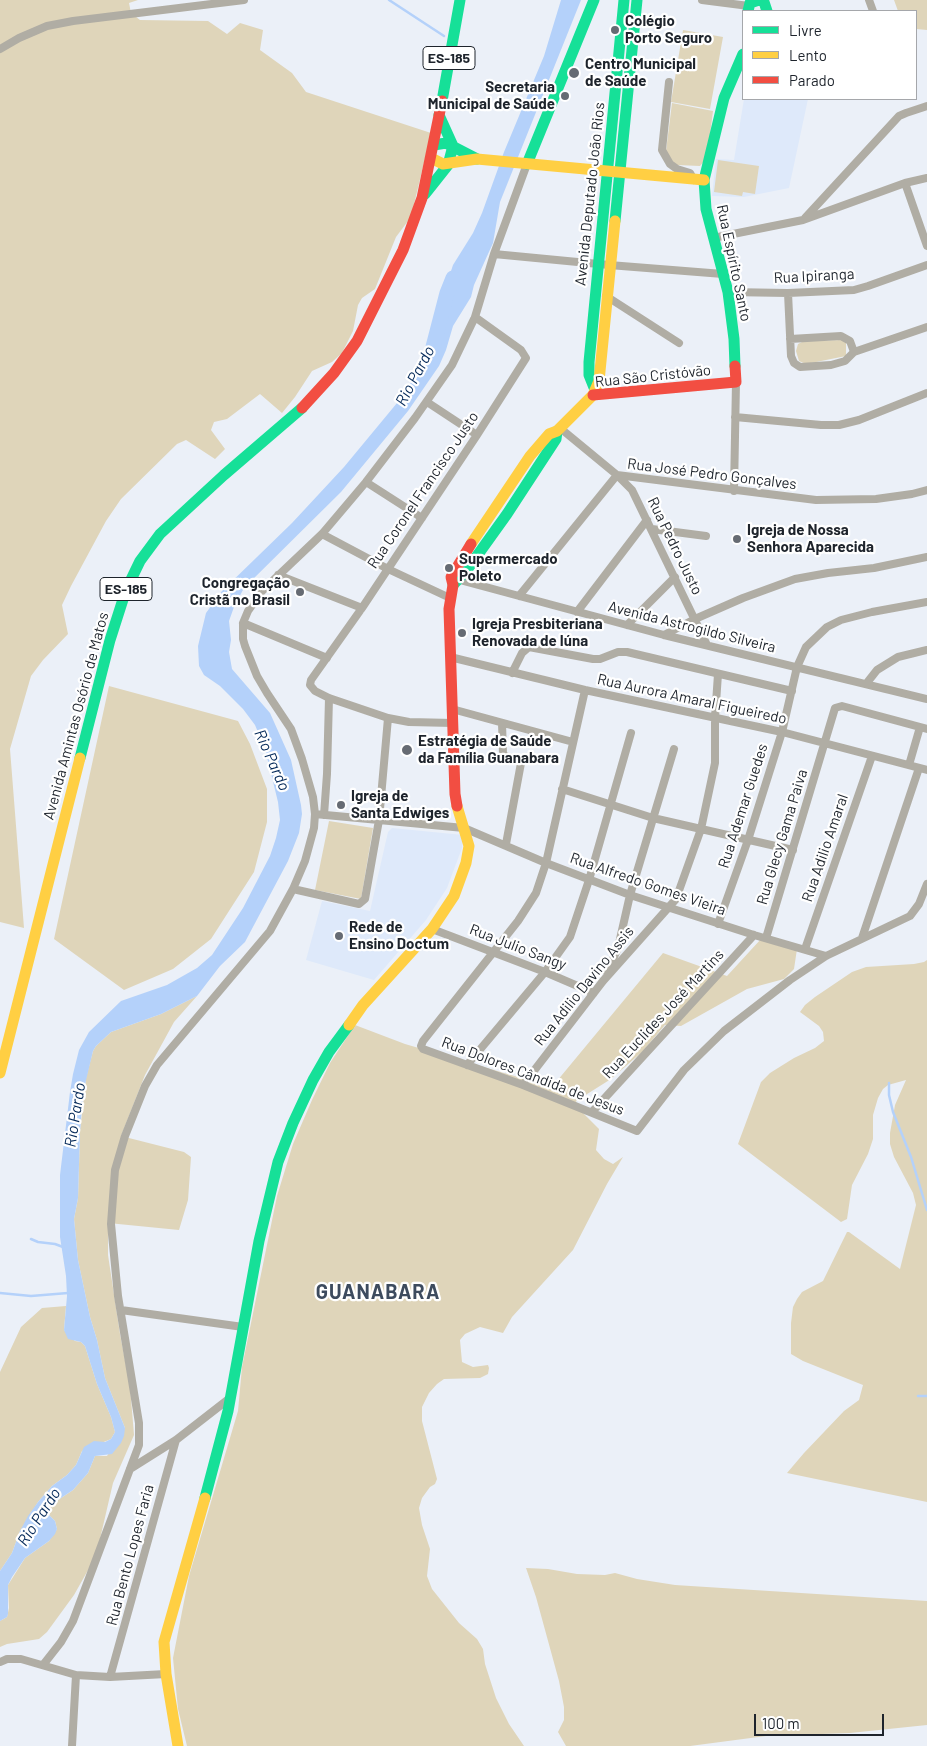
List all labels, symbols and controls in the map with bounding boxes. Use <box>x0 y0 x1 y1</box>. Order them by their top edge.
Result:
legend <box>742 10 917 100</box>
place label: Colégio Porto Seguro <box>625 12 712 47</box>
text: Livre <box>789 21 822 39</box>
marker: Colégio Porto Seguro <box>609 24 621 36</box>
road number: ES-185 <box>423 46 475 70</box>
text: Lento <box>789 46 827 64</box>
place label: Centro Municipal de Saúde <box>585 55 696 90</box>
marker: Centro Municipal de Saúde <box>567 66 581 80</box>
text: Parado <box>789 71 835 89</box>
place label: Secretaria Municipal de Saúde <box>428 78 555 113</box>
marker: Secretaria Municipal de Saúde <box>559 90 571 102</box>
street label: Avenida Deputado João Rios <box>571 101 609 287</box>
street label: Rua Espírito Santo <box>713 203 755 323</box>
street label: Rua Ipiranga <box>773 265 855 287</box>
water label: Rio Pardo <box>391 343 439 409</box>
street label: Rua São Cristóvão <box>594 361 712 391</box>
street label: Rua Coronel Francisco Justo <box>364 408 482 572</box>
street label: Rua José Pedro Gonçalves <box>626 455 798 493</box>
street label: Rua Pedro Justo <box>644 494 706 598</box>
place label: Igreja de Nossa Senhora Aparecida <box>747 521 874 556</box>
marker: Igreja de Nossa Senhora Aparecida <box>731 533 743 545</box>
place label: Supermercado Poleto <box>459 550 558 585</box>
marker: Supermercado Poleto <box>443 562 455 574</box>
place label: Congregação Cristã no Brasil <box>190 574 290 609</box>
road number: ES-185 <box>100 578 152 600</box>
marker: Congregação Cristã no Brasil <box>294 586 306 598</box>
street label: Avenida Astrogildo Silveira <box>606 597 778 657</box>
street label: Avenida Amintas Osório de Matos <box>40 610 112 822</box>
place label: Igreja Presbiteriana Renovada de Iúna <box>472 615 603 650</box>
marker: Igreja Presbiteriana Renovada de Iúna <box>456 627 468 639</box>
street label: Rua Aurora Amaral Figueiredo <box>596 670 788 728</box>
water label: Rio Pardo <box>250 726 294 794</box>
place label: Estratégia de Saúde da Família Guanabara <box>418 732 559 767</box>
street label: Rua Ademar Guedes <box>714 741 772 871</box>
marker: Estratégia de Saúde da Família Guanabara <box>400 743 414 757</box>
street label: Rua Glecy Gama Paiva <box>753 767 811 907</box>
place label: Igreja de Santa Edwiges <box>351 787 449 822</box>
street label: Rua Adilio Amaral <box>798 792 852 904</box>
marker: Igreja de Santa Edwiges <box>335 799 347 811</box>
street label: Rua Alfredo Gomes Vieira <box>568 849 728 919</box>
place label: Rede de Ensino Doctum <box>349 918 449 953</box>
street label: Rua Julio Sangy <box>467 920 569 974</box>
street label: Rua Adilio Davino Assis <box>530 923 638 1049</box>
marker: Rede de Ensino Doctum <box>333 930 345 942</box>
street label: Rua Euclides José Martins <box>598 946 728 1082</box>
street label: Rua Dolores Cândida de Jesus <box>439 1033 627 1119</box>
water label: Rio Pardo <box>60 1081 90 1149</box>
district label: GUANABARA <box>315 1280 441 1304</box>
street label: Rua Bento Lopes Faria <box>102 1482 158 1628</box>
water label: Rio Pardo <box>13 1484 65 1550</box>
scale bar <box>757 1704 887 1736</box>
text: 100 m <box>762 1714 800 1732</box>

